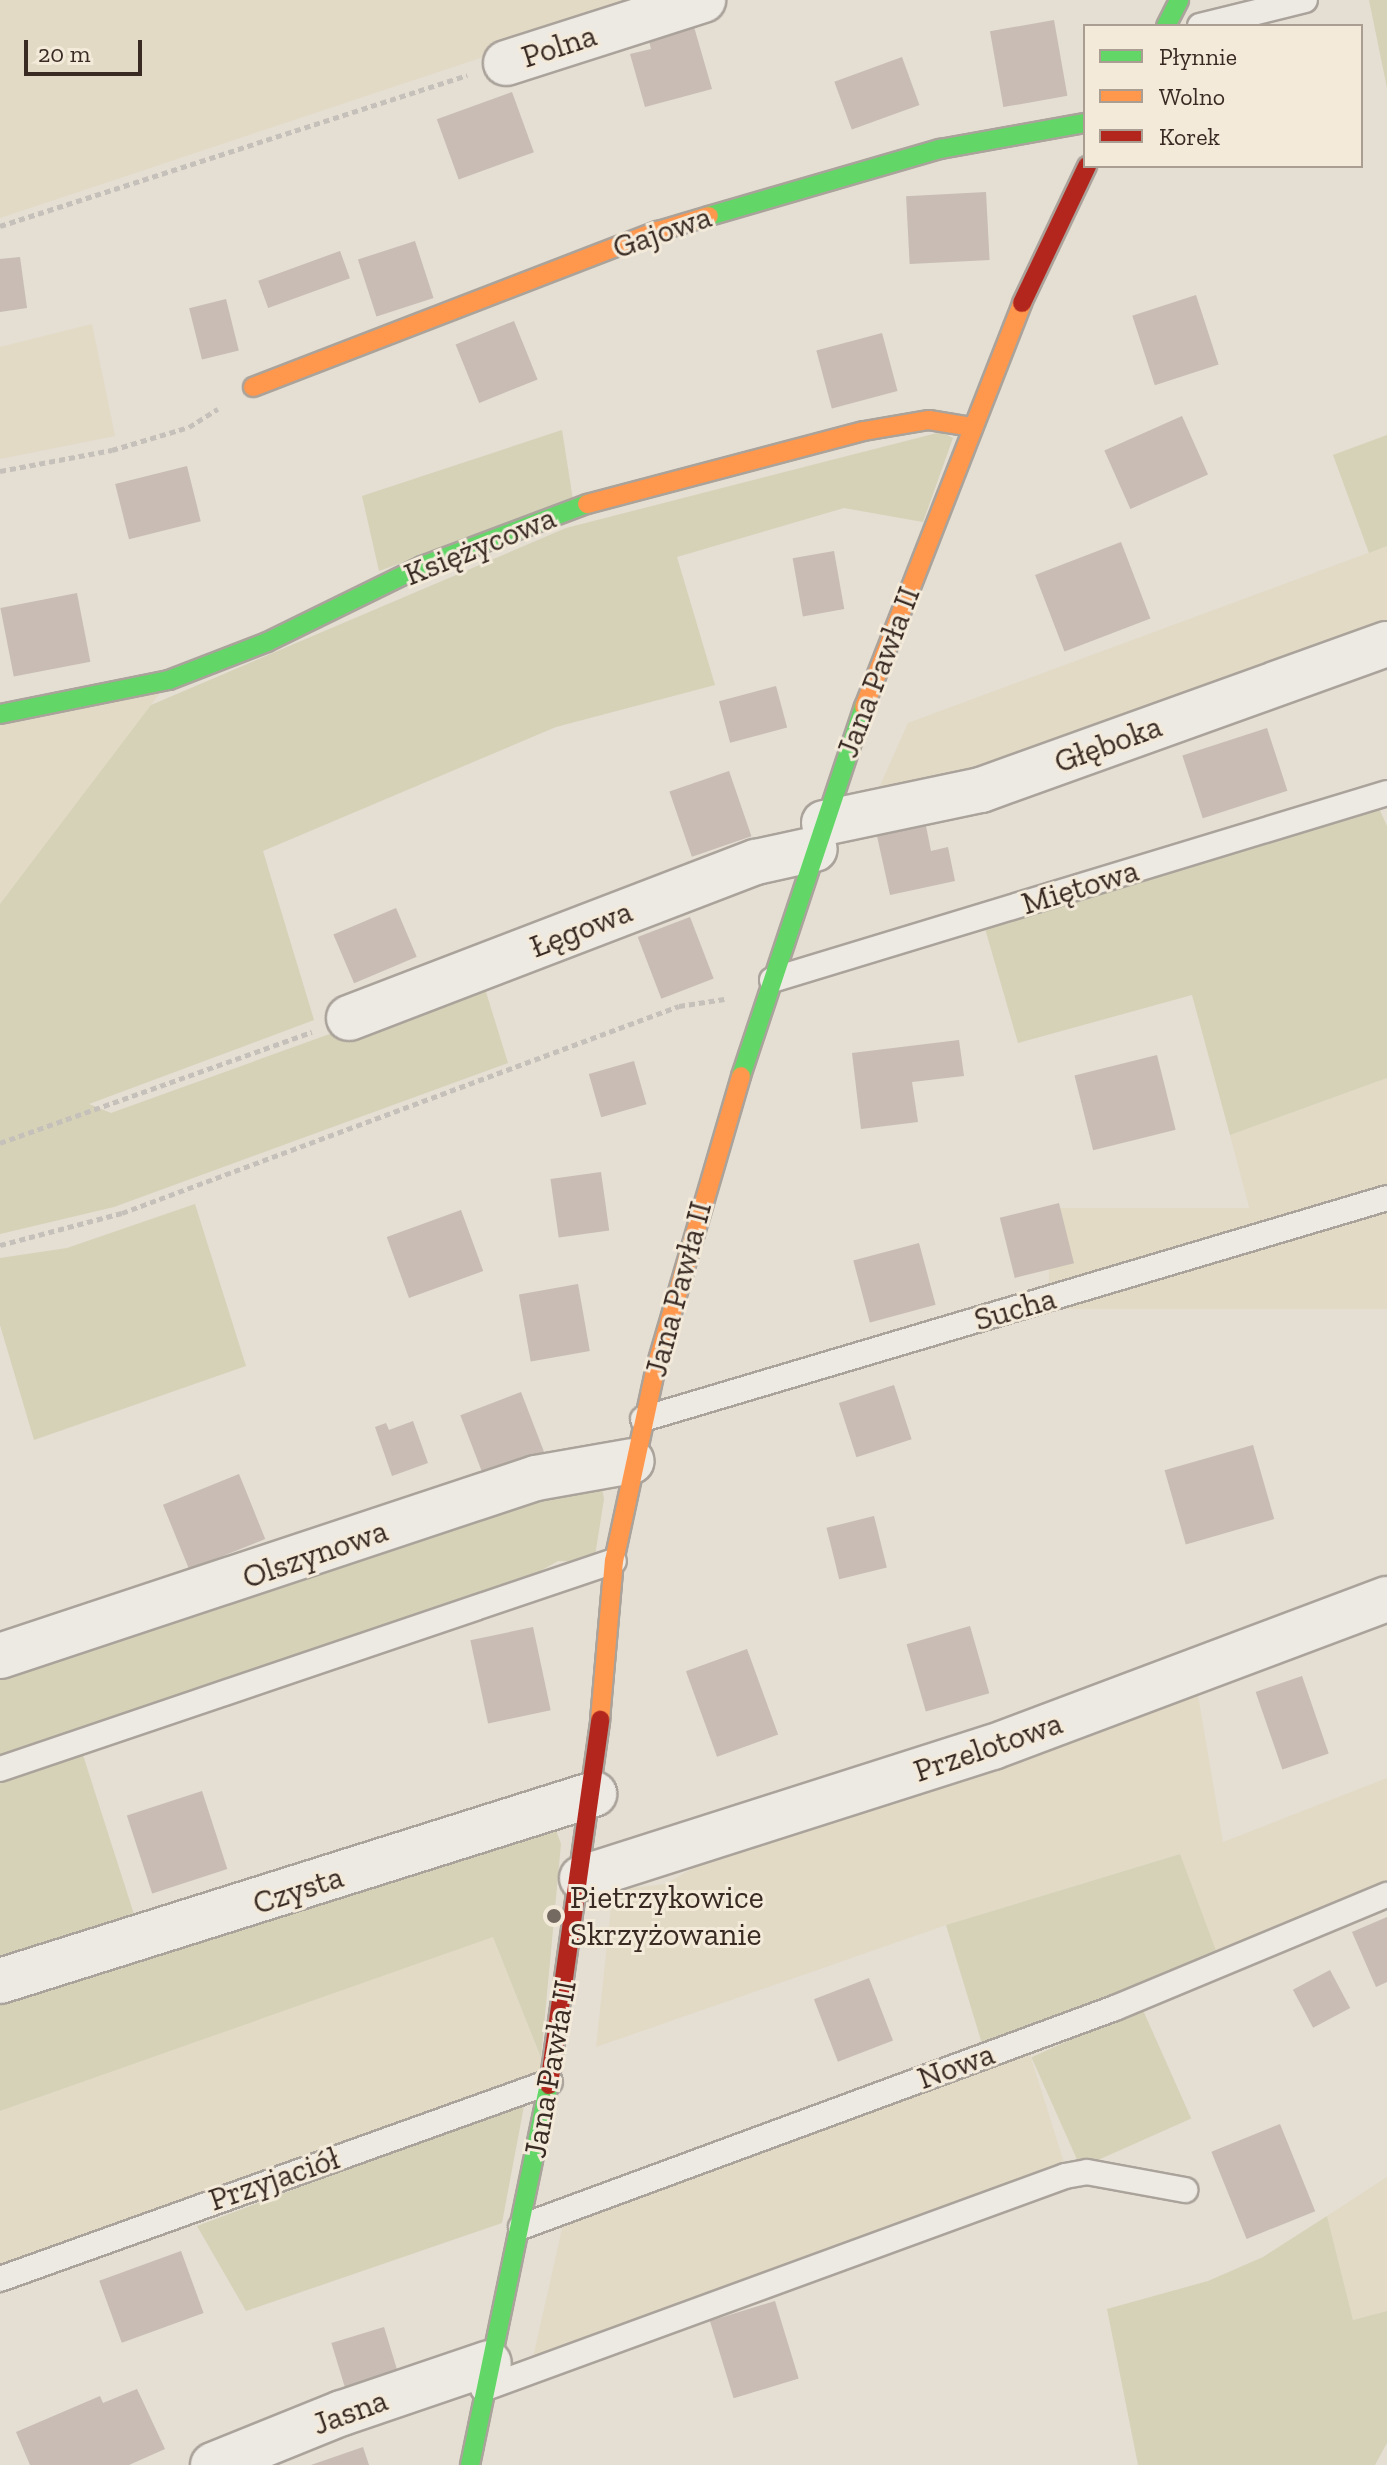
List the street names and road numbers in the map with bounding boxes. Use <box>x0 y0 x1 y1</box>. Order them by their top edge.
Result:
street label: Polna <box>517 16 601 76</box>
street label: Gajowa <box>608 197 716 267</box>
street label: Księżycowa <box>399 498 561 594</box>
street label: Jana Pawła II <box>828 581 928 763</box>
street label: Głęboka <box>1049 707 1167 781</box>
street label: Miętowa <box>1017 851 1143 923</box>
street label: Łęgowa <box>525 892 637 966</box>
street label: Jana Pawła II <box>636 1197 720 1381</box>
street label: Sucha <box>970 1279 1060 1339</box>
street label: Olszynowa <box>237 1511 393 1597</box>
street label: Przelotowa <box>909 1704 1067 1790</box>
street label: Czysta <box>248 1857 348 1923</box>
street label: Jana Pawła II <box>516 1977 584 2161</box>
street label: Nowa <box>912 2034 1000 2098</box>
street label: Przyjaciół <box>204 2139 344 2219</box>
street label: Jasna <box>307 2381 393 2443</box>

